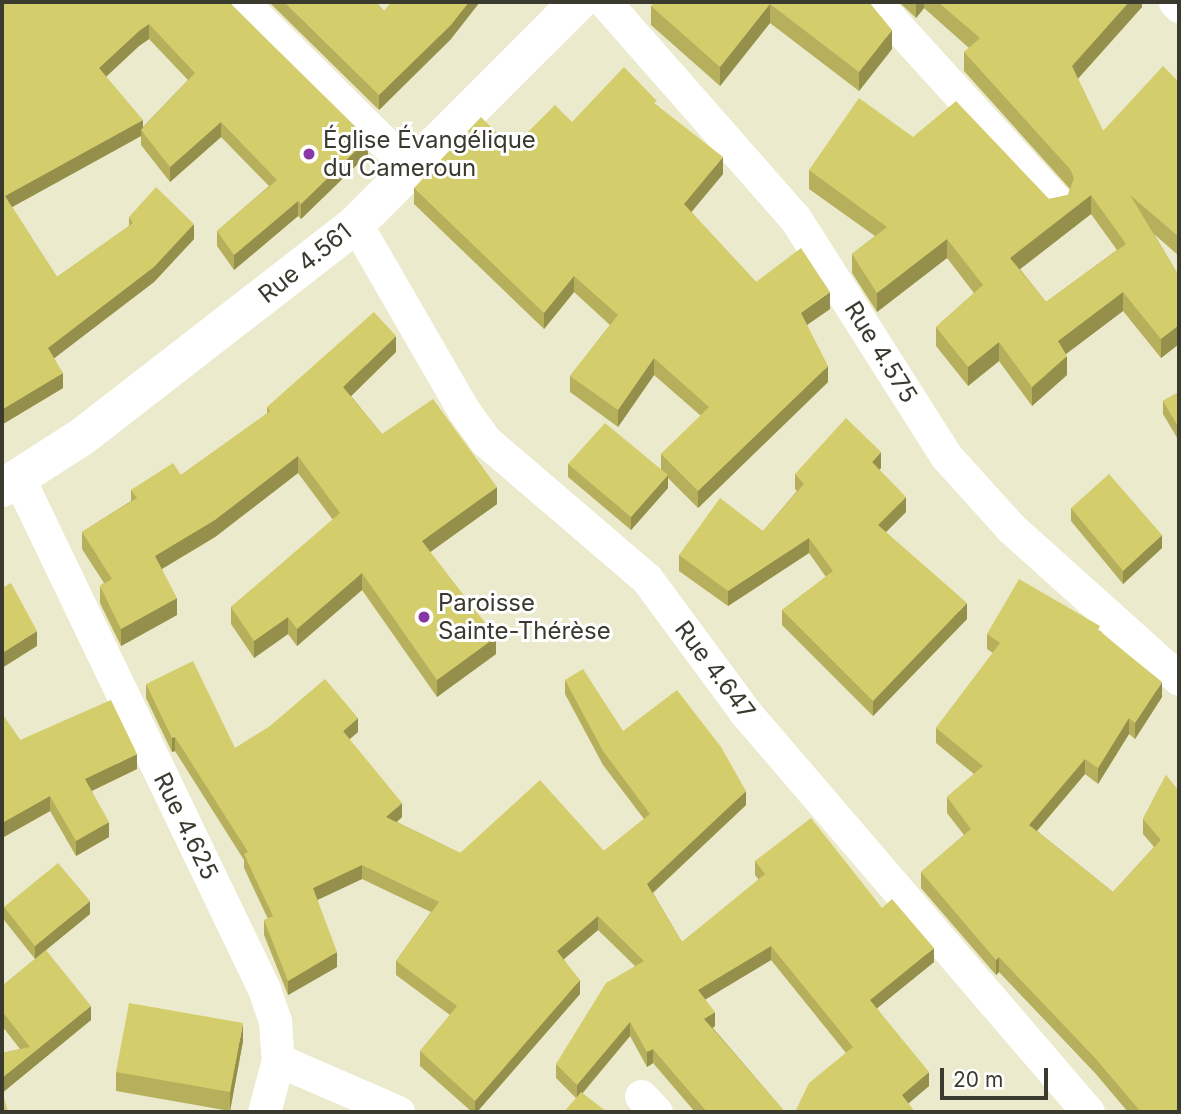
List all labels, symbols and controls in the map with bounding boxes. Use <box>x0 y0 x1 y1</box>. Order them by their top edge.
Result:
place label: Église Évangélique du Cameroun <box>323 126 536 182</box>
marker: Église Évangélique du Cameroun <box>301 146 317 162</box>
street label: Rue 4.561 <box>253 217 357 309</box>
street label: Rue 4.575 <box>839 296 923 408</box>
place label: Paroisse Sainte-Thérèse <box>438 589 611 645</box>
marker: Paroisse Sainte-Thérèse <box>416 609 432 625</box>
street label: Rue 4.647 <box>669 615 761 725</box>
street label: Rue 4.625 <box>148 768 224 884</box>
scale bar <box>943 1054 1052 1098</box>
text: 20 m <box>953 1067 1003 1092</box>

